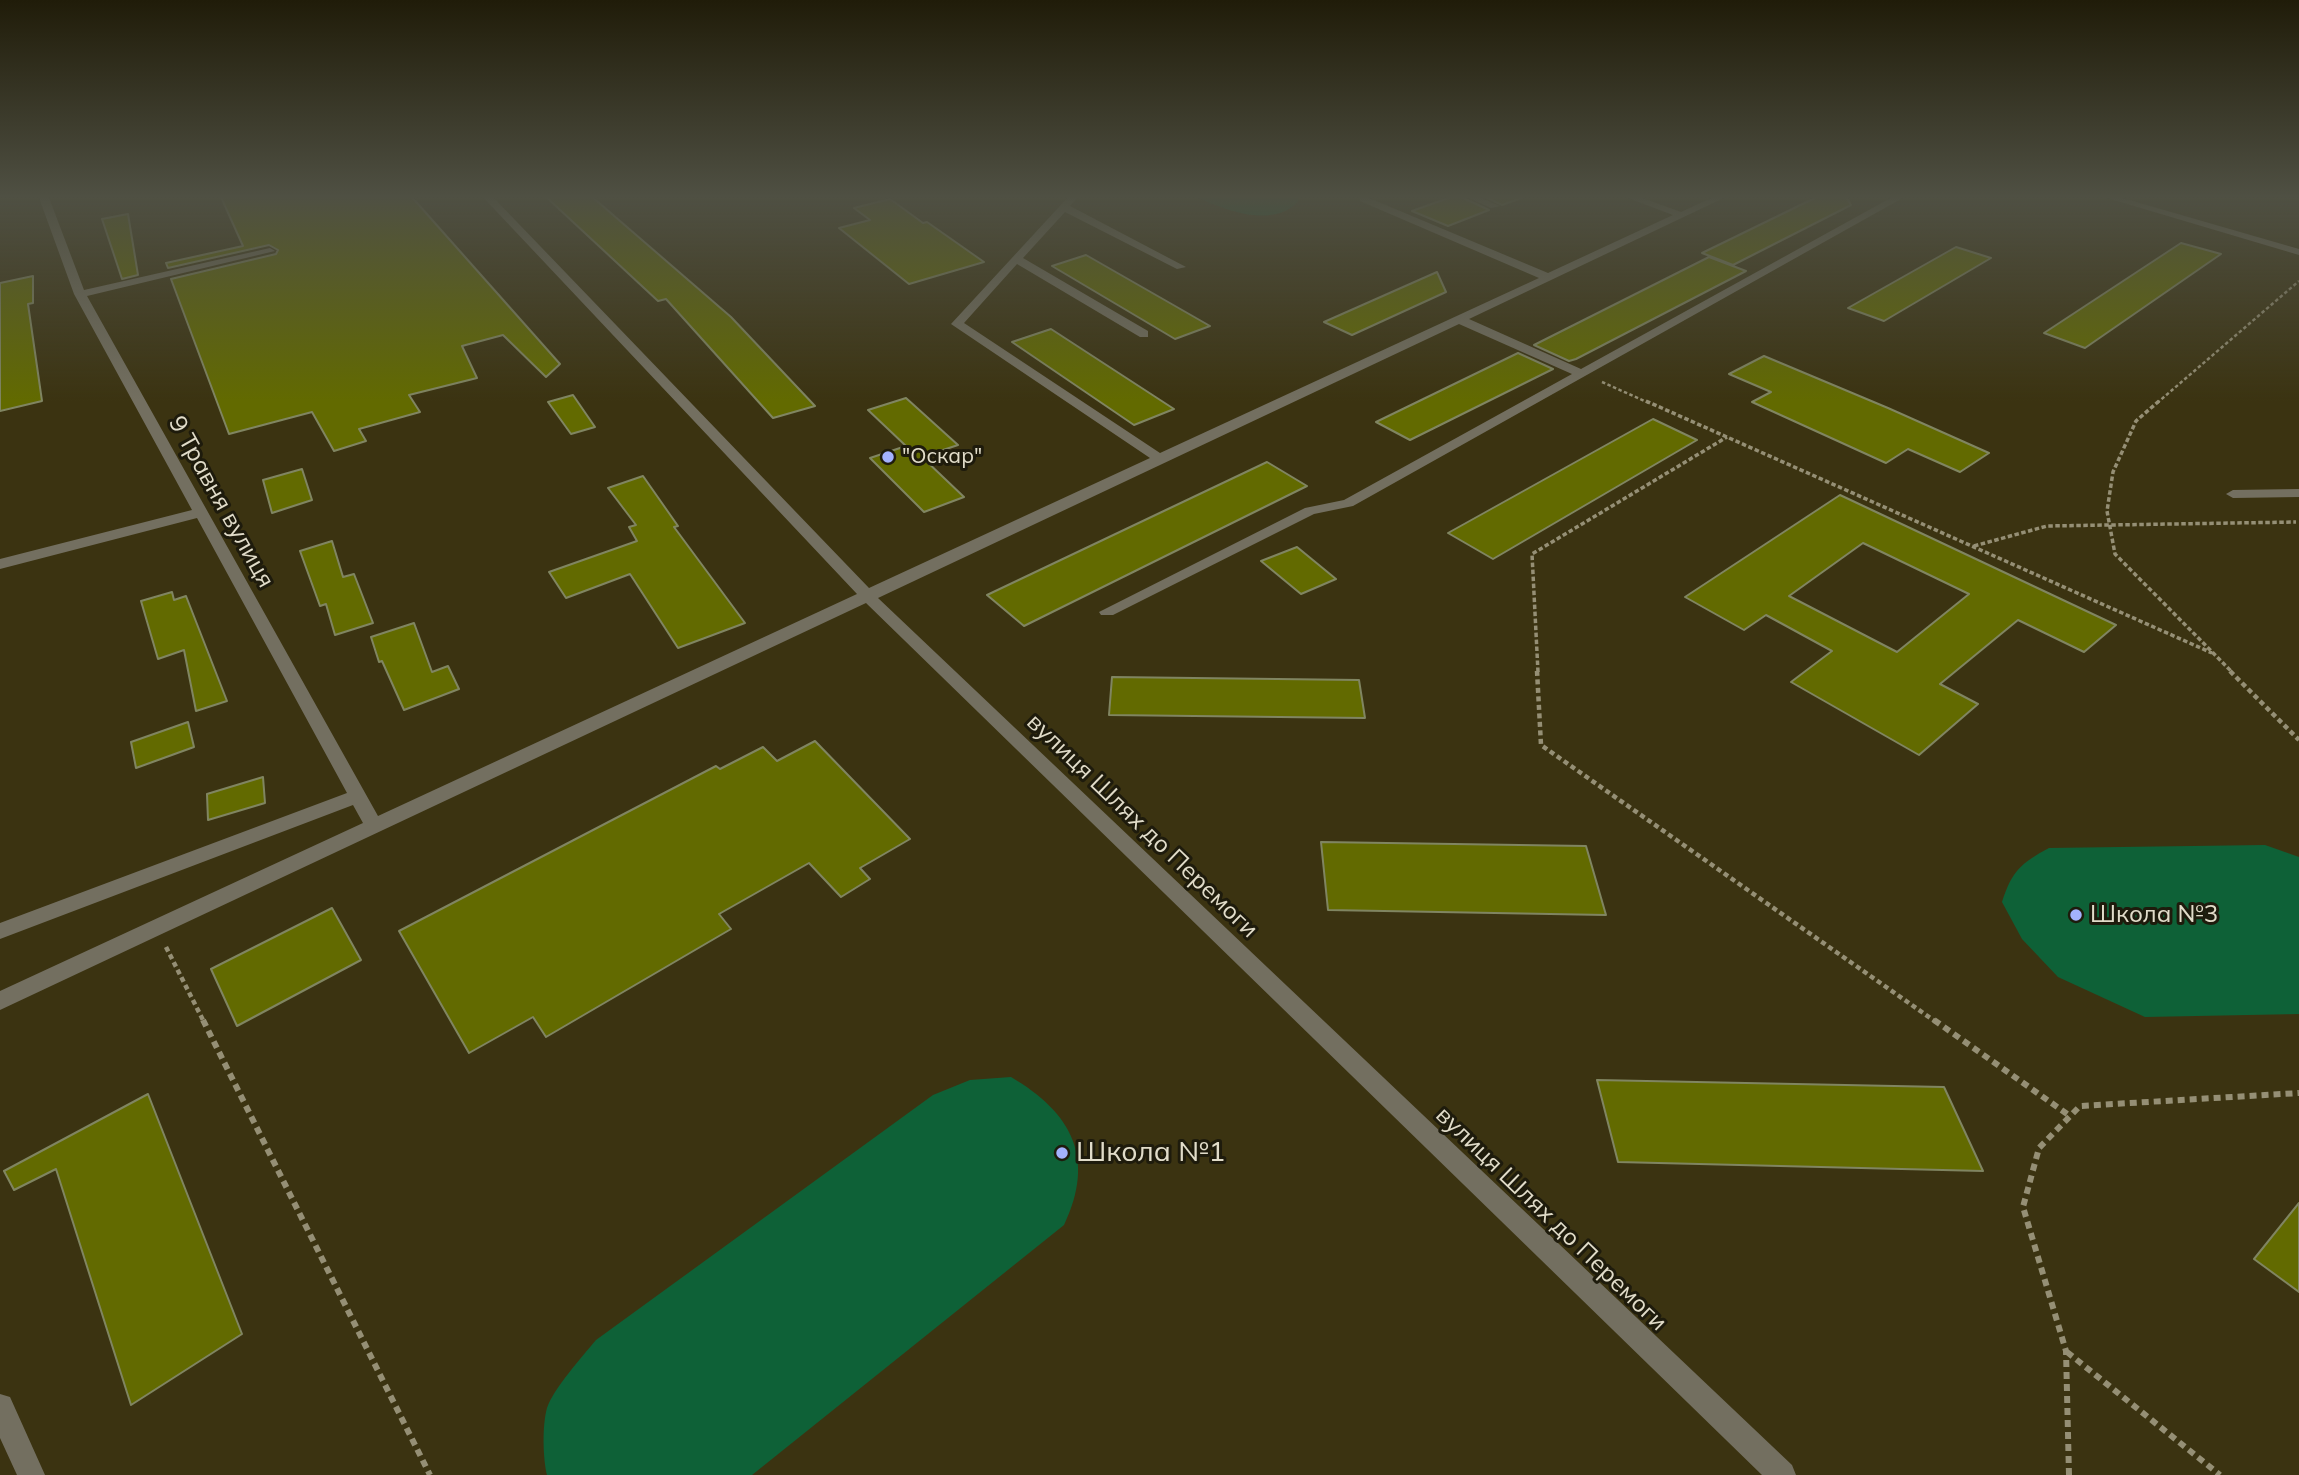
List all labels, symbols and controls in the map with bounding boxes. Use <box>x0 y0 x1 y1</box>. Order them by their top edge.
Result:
street label: 9 Травня вулиця <box>162 411 280 593</box>
place label: "Оскар" <box>902 444 982 470</box>
marker: "Оскар" <box>880 449 896 465</box>
street label: вулиця Шлях до Перемоги <box>1020 708 1264 944</box>
place label: Школа №3 <box>2090 901 2218 929</box>
marker: Школа №3 <box>2068 907 2084 923</box>
street label: вулиця Шлях до Перемоги <box>1429 1101 1673 1337</box>
place label: Школа №1 <box>1076 1136 1225 1170</box>
marker: Школа №1 <box>1054 1145 1070 1161</box>

